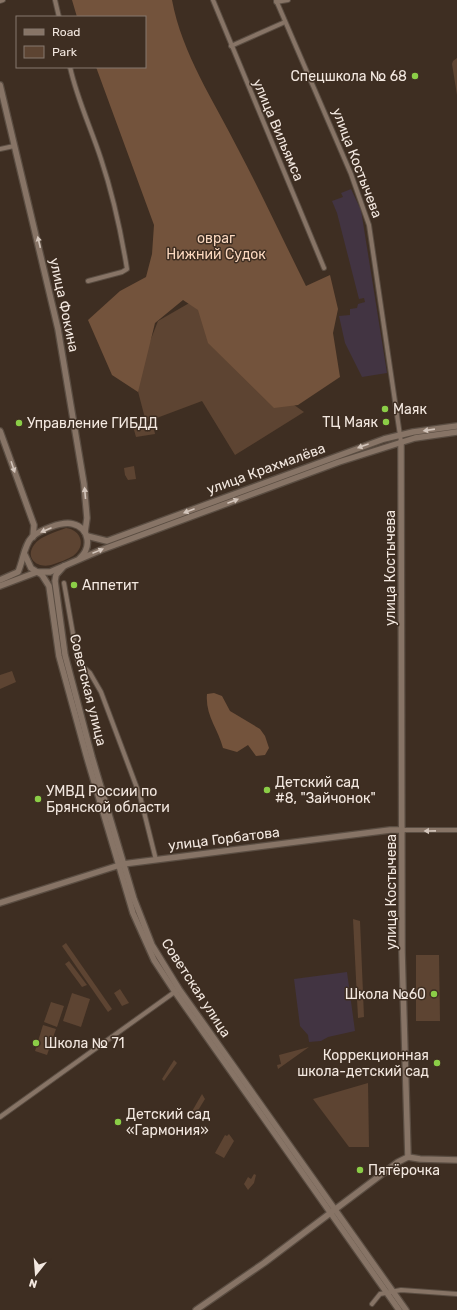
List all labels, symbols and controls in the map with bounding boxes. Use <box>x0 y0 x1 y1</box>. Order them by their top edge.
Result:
legend <box>16 16 146 68</box>
text: Road <box>52 25 80 39</box>
text: Park <box>52 45 78 59</box>
place label: Спецшкола № 68 <box>291 68 407 85</box>
marker: Спецшкола № 68 <box>410 71 420 81</box>
street label: улица Вильямса <box>249 76 307 184</box>
street label: улица Костычева <box>328 106 386 220</box>
park label: овраг Нижний Судок <box>166 230 266 263</box>
one-way arrow <box>35 236 41 248</box>
street label: улица Фокина <box>46 256 82 354</box>
place label: Маяк <box>393 401 427 418</box>
marker: Маяк <box>380 404 390 414</box>
place label: ТЦ Маяк <box>322 414 378 431</box>
place label: Управление ГИБДД <box>27 415 158 432</box>
marker: ТЦ Маяк <box>381 417 391 427</box>
marker: Управление ГИБДД <box>14 418 24 428</box>
one-way arrow <box>423 427 435 433</box>
street label: улица Крахмалёва <box>204 440 328 498</box>
one-way arrow <box>357 444 369 450</box>
one-way arrow <box>11 462 17 474</box>
one-way arrow <box>82 487 88 499</box>
one-way arrow <box>228 497 240 503</box>
one-way arrow <box>182 509 194 515</box>
street label: улица Костычева <box>382 510 399 626</box>
one-way arrow <box>40 528 52 534</box>
one-way arrow <box>93 548 105 554</box>
place label: Аппетит <box>82 577 139 594</box>
marker: Аппетит <box>69 580 79 590</box>
street label: Советская улица <box>66 632 110 748</box>
place label: Детский сад #8, "Зайчонок" <box>275 774 376 807</box>
place label: УМВД России по Брянской области <box>46 783 170 816</box>
marker: Детский сад #8, "Зайчонок" <box>262 785 272 795</box>
marker: УМВД России по Брянской области <box>33 794 43 804</box>
street label: улица Горбатова <box>167 824 281 854</box>
one-way arrow <box>423 828 436 834</box>
street label: улица Костычева <box>383 834 400 950</box>
street label: Советская улица <box>158 935 234 1041</box>
place label: Школа №60 <box>345 986 426 1003</box>
marker: Школа №60 <box>429 989 439 999</box>
place label: Школа № 71 <box>44 1035 125 1052</box>
marker: Школа № 71 <box>31 1038 41 1048</box>
place label: Коррекционная школа-детский сад <box>297 1047 429 1080</box>
marker: Коррекционная школа-детский сад <box>432 1058 442 1068</box>
place label: Детский сад «Гармония» <box>126 1106 211 1139</box>
marker: Детский сад «Гармония» <box>113 1117 123 1127</box>
place label: Пятёрочка <box>368 1162 440 1179</box>
marker: Пятёрочка <box>355 1165 365 1175</box>
north arrow <box>16 1254 56 1294</box>
text: N <box>27 1276 39 1290</box>

